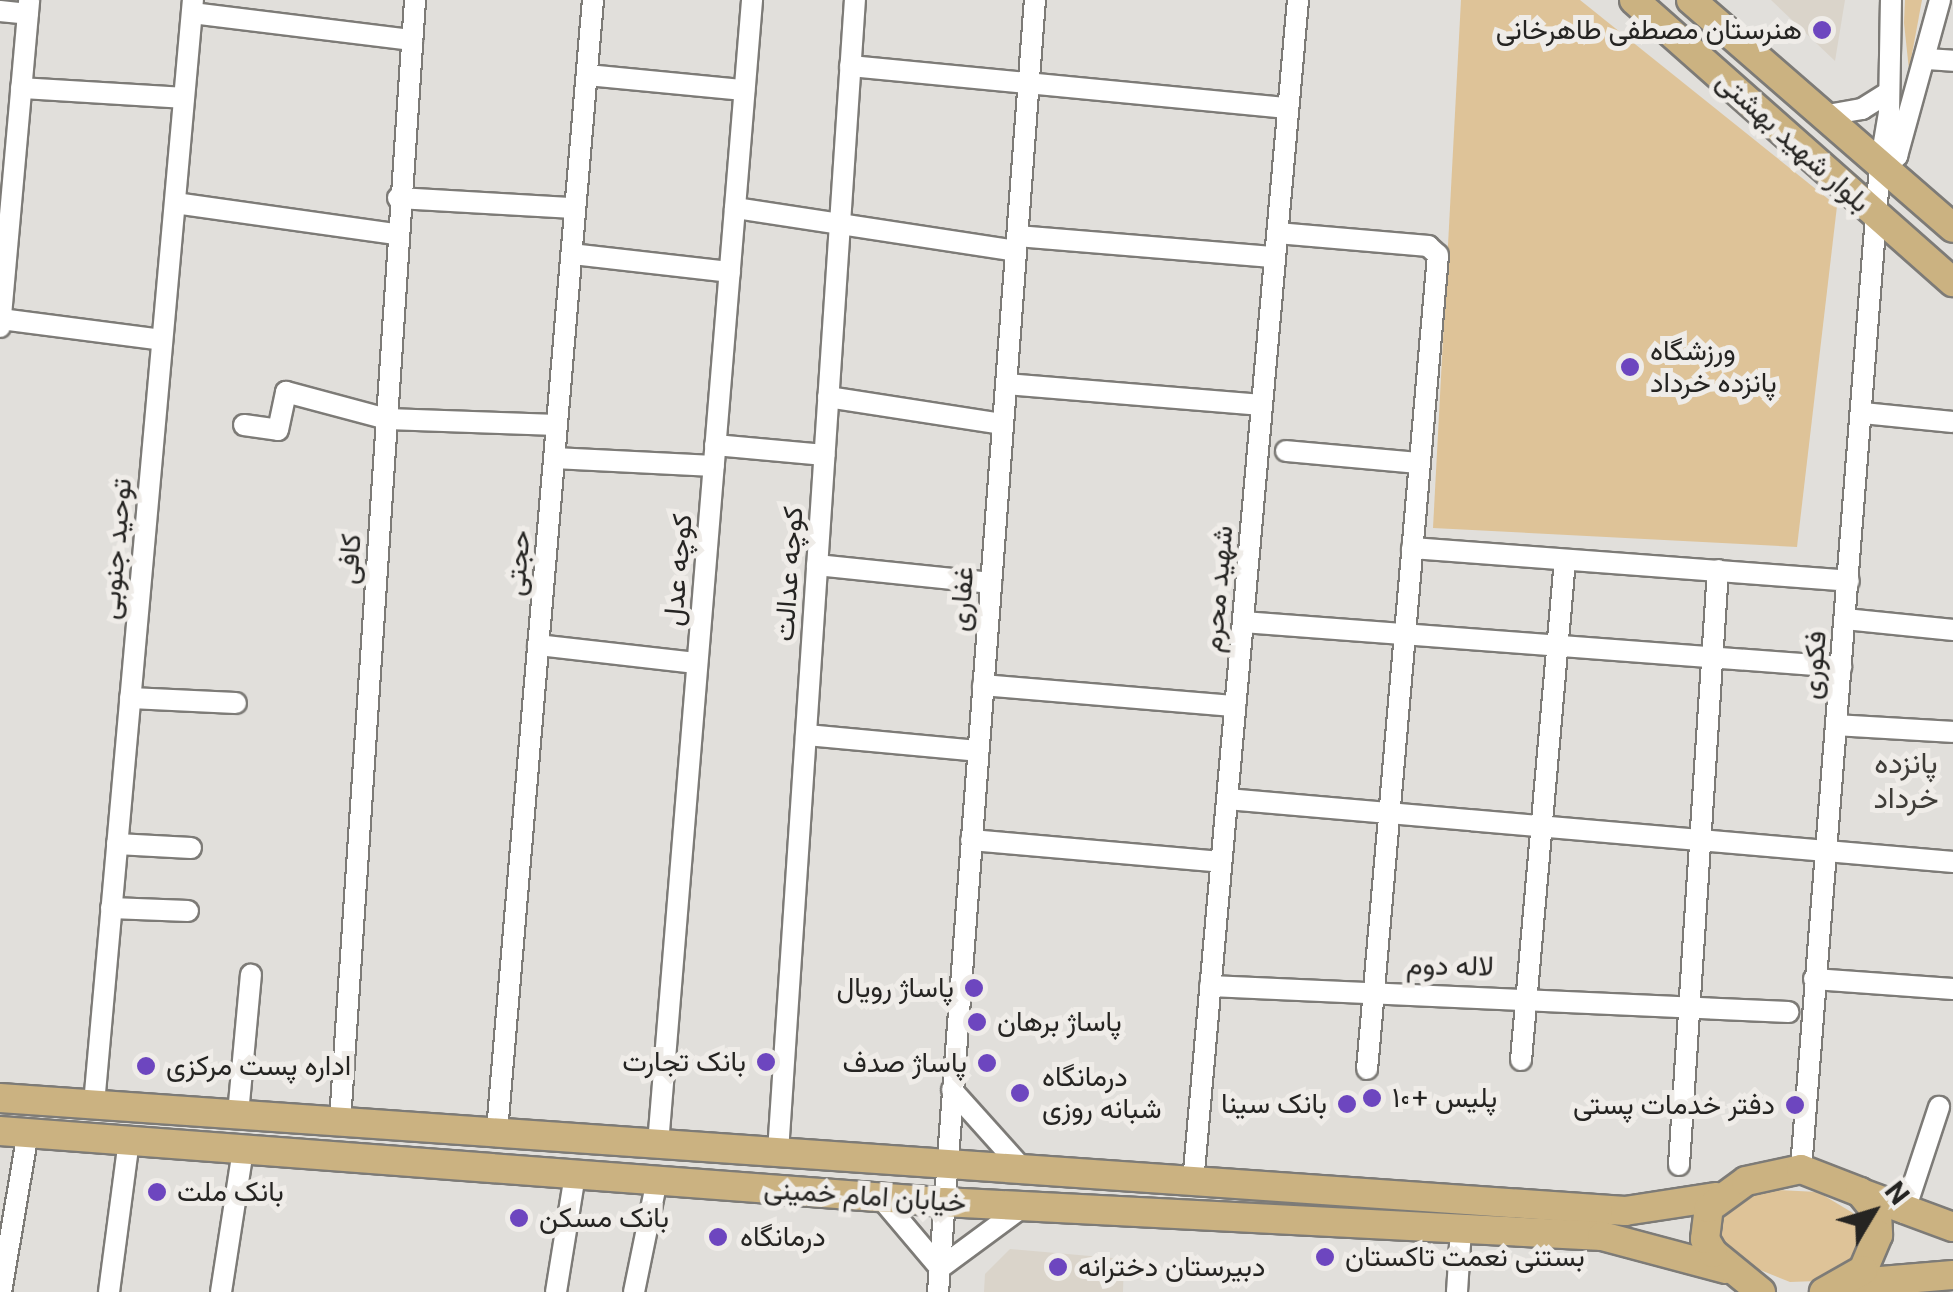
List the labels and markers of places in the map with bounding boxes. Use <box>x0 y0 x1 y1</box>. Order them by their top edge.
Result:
place label: هنرستان مصطفی طاهرخانی <box>1496 13 1802 47</box>
marker: هنرستان مصطفی طاهرخانی <box>1811 19 1833 41</box>
place label: ورزشگاه پانزده خرداد <box>1650 334 1777 400</box>
marker: ورزشگاه پانزده خرداد <box>1619 356 1641 378</box>
place label: پاساژ رویال <box>836 971 954 1005</box>
marker: پاساژ رویال <box>963 977 985 999</box>
place label: پاساژ برهان <box>997 1005 1122 1039</box>
marker: پاساژ برهان <box>966 1011 988 1033</box>
place label: بانک تجارت <box>622 1045 746 1079</box>
place label: پاساژ صدف <box>842 1046 967 1080</box>
place label: اداره پست مرکزی <box>166 1049 351 1083</box>
marker: بانک تجارت <box>755 1051 777 1073</box>
marker: پاساژ صدف <box>976 1052 998 1074</box>
marker: اداره پست مرکزی <box>135 1055 157 1077</box>
place label: درمانگاه شبانه روزی <box>1042 1060 1162 1126</box>
marker: درمانگاه شبانه روزی <box>1007 1080 1033 1106</box>
place label: پلیس +۱۰ <box>1392 1081 1497 1115</box>
place label: بانک سینا <box>1221 1087 1327 1121</box>
marker: پلیس +۱۰ <box>1361 1087 1383 1109</box>
place label: دفتر خدمات پستی <box>1573 1088 1775 1122</box>
marker: بانک سینا <box>1336 1093 1358 1115</box>
marker: دفتر خدمات پستی <box>1784 1094 1806 1116</box>
place label: بانک ملت <box>177 1175 284 1209</box>
marker: بانک ملت <box>146 1181 168 1203</box>
place label: بانک مسکن <box>539 1201 669 1235</box>
marker: بانک مسکن <box>508 1207 530 1229</box>
place label: درمانگاه <box>740 1220 826 1254</box>
marker: درمانگاه <box>705 1224 731 1250</box>
place label: بستنی نعمت تاکستان <box>1345 1240 1585 1274</box>
marker: بستنی نعمت تاکستان <box>1314 1246 1336 1268</box>
place label: دبیرستان دخترانه <box>1078 1250 1266 1284</box>
marker: دبیرستان دخترانه <box>1047 1256 1069 1278</box>

